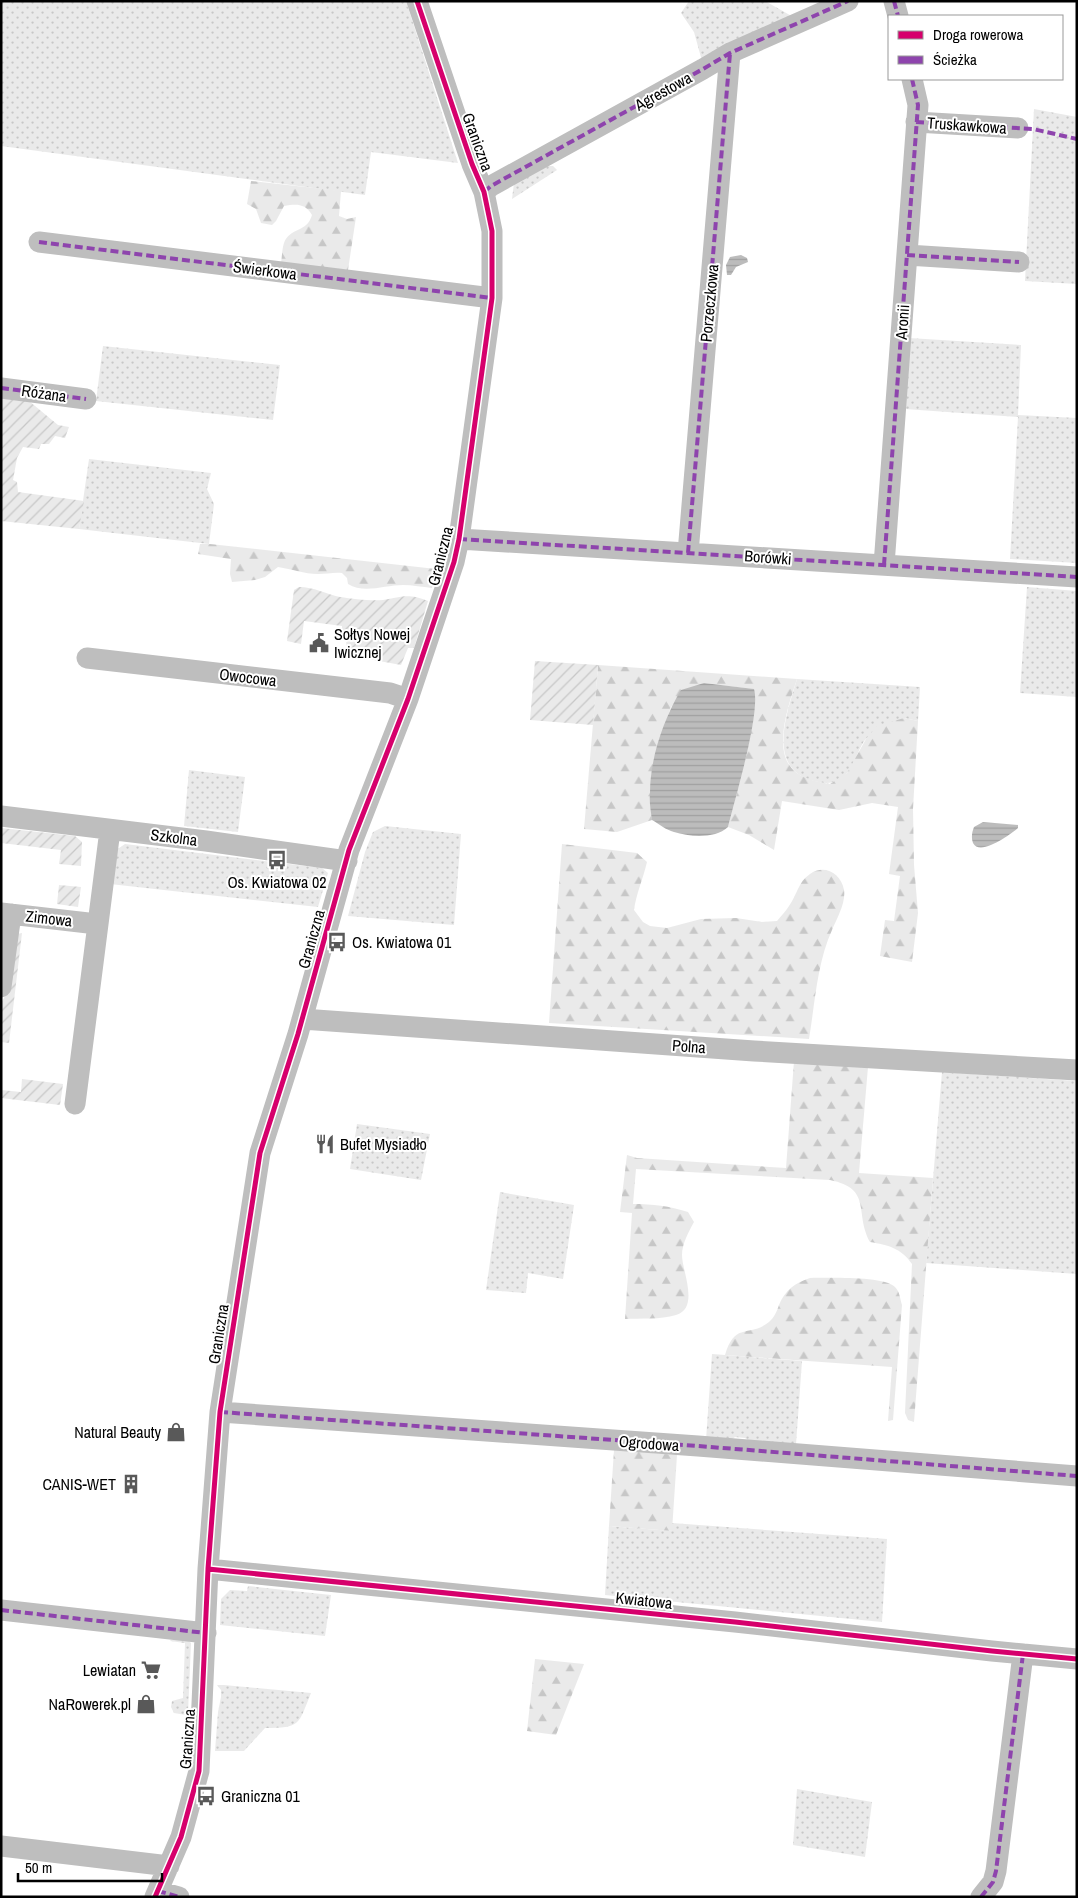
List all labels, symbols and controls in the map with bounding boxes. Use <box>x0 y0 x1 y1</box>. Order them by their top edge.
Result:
legend <box>888 15 1063 80</box>
text: Droga rowerowa <box>933 24 1023 45</box>
text: Ścieżka <box>933 49 977 70</box>
street label: Agrestowa <box>630 66 696 116</box>
street label: Graniczna <box>457 110 499 175</box>
street label: Truskawkowa <box>926 111 1008 139</box>
street label: Świerkowa <box>232 255 299 285</box>
street label: Porzeczkowa <box>695 262 723 343</box>
street label: Aronii <box>890 304 914 341</box>
street label: Różana <box>20 379 69 407</box>
street label: Graniczna <box>422 523 458 588</box>
street label: Borówki <box>744 544 792 570</box>
place label: Sołtys Nowej Iwicznej <box>334 623 410 663</box>
public building icon: Sołtys Nowej Iwicznej <box>308 632 330 654</box>
street label: Owocowa <box>218 663 279 692</box>
street label: Szkolna <box>149 823 199 851</box>
bus stop icon: Os. Kwiatowa 02 <box>266 849 288 871</box>
place label: Os. Kwiatowa 02 <box>227 871 327 893</box>
street label: Zimowa <box>25 905 74 931</box>
street label: Graniczna <box>292 906 330 971</box>
bus stop icon: Os. Kwiatowa 01 <box>326 931 348 953</box>
place label: Os. Kwiatowa 01 <box>352 931 452 953</box>
street label: Polna <box>671 1034 707 1058</box>
restaurant icon: Bufet Mysiadło <box>314 1133 336 1155</box>
place label: Bufet Mysiadło <box>340 1133 427 1155</box>
street label: Graniczna <box>202 1302 234 1366</box>
place label: Natural Beauty <box>74 1421 161 1443</box>
shop icon: Natural Beauty <box>165 1421 187 1443</box>
street label: Ogrodowa <box>618 1430 681 1456</box>
place label: CANIS-WET <box>42 1473 116 1495</box>
building icon: CANIS-WET <box>120 1473 142 1495</box>
street label: Kwiatowa <box>615 1586 674 1614</box>
place label: Lewiatan <box>83 1659 136 1681</box>
supermarket icon: Lewiatan <box>140 1659 162 1681</box>
place label: NaRowerek.pl <box>49 1693 131 1715</box>
shop icon: NaRowerek.pl <box>135 1693 157 1715</box>
street label: Graniczna <box>174 1707 200 1770</box>
bus stop icon: Graniczna 01 <box>195 1785 217 1807</box>
place label: Graniczna 01 <box>221 1785 300 1807</box>
scale bar <box>18 1850 161 1882</box>
text: 50 m <box>25 1857 52 1878</box>

